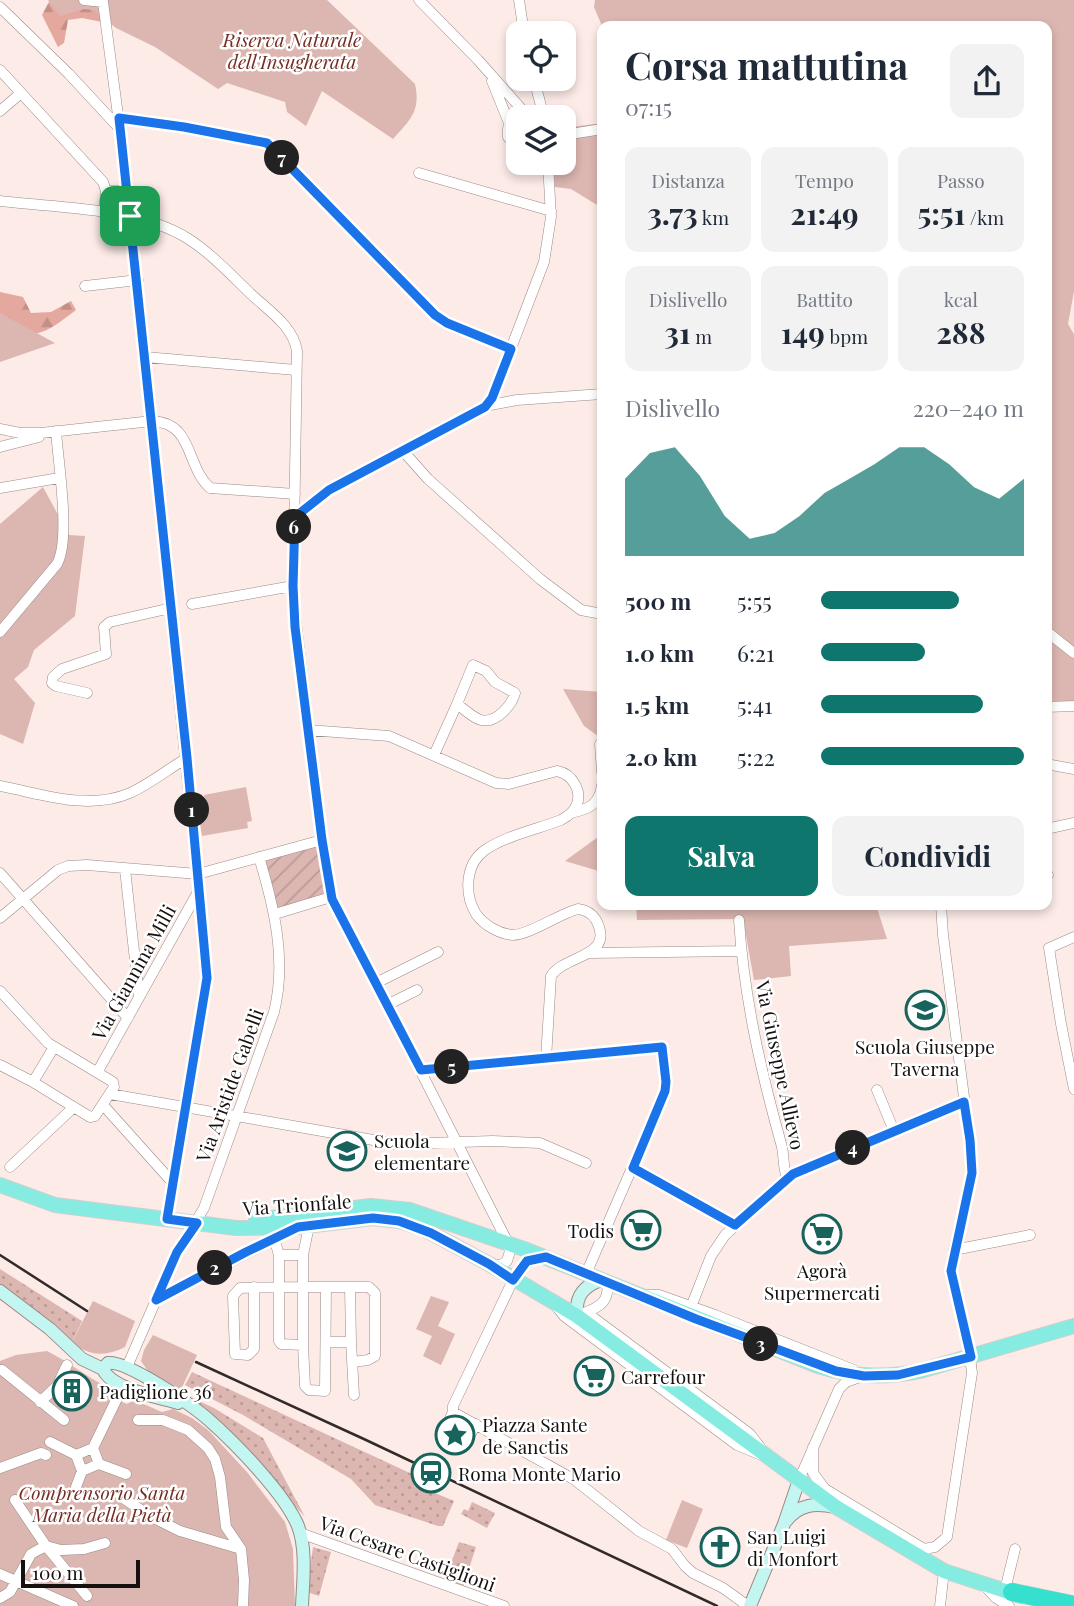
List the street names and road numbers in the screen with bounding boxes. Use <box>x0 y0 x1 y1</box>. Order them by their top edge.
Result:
street label: Via Giannina Milli <box>84 899 181 1045</box>
street label: Via Giuseppe Allievo <box>750 977 812 1152</box>
street label: Via Aristide Gabelli <box>189 1004 269 1166</box>
street label: Via Trionfale <box>241 1187 352 1221</box>
street label: Via Cesare Castiglioni <box>315 1509 500 1597</box>

